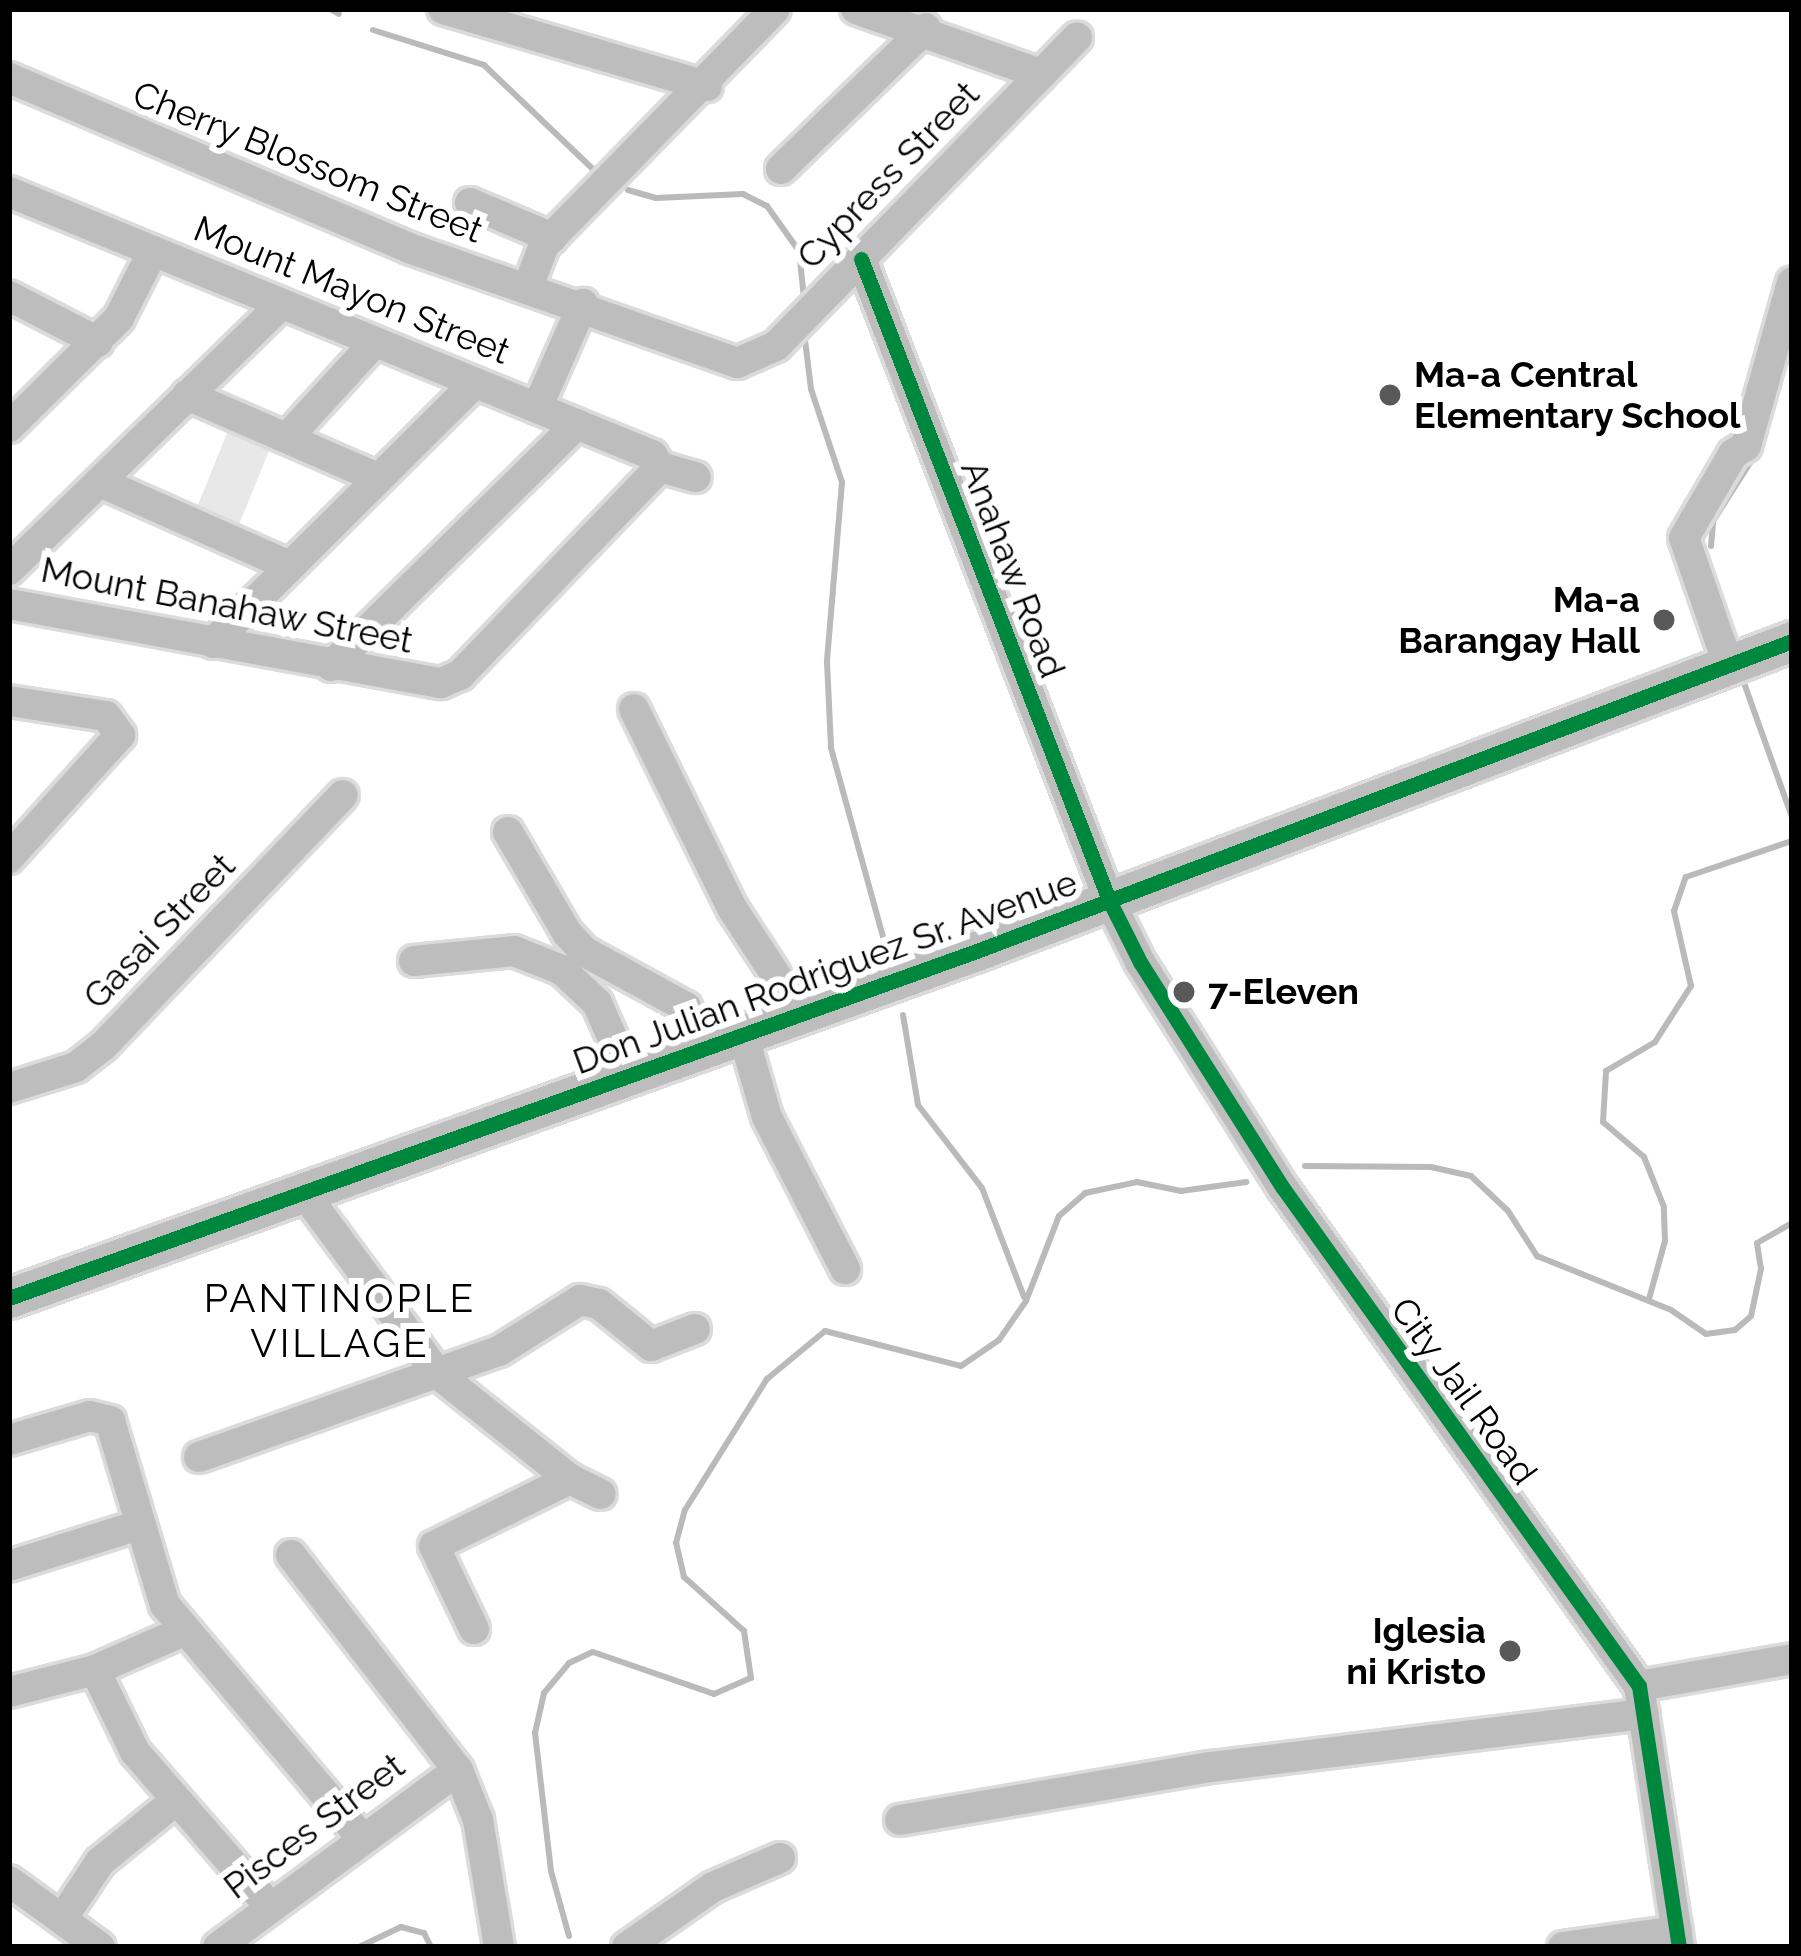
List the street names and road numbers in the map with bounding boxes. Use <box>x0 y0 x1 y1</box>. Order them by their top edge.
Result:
street label: Cherry Blossom Street <box>126 72 490 252</box>
street label: Cypress Street <box>788 72 988 278</box>
street label: Mount Mayon Street <box>188 207 516 373</box>
street label: Anahaw Road <box>952 454 1074 684</box>
street label: Mount Banahaw Street <box>37 548 417 662</box>
street label: Gasai Street <box>74 844 244 1018</box>
street label: Don Julian Rodriguez Sr. Avenue <box>566 860 1084 1084</box>
street label: City Jail Road <box>1381 1288 1547 1494</box>
street label: Pisces Street <box>215 1744 413 1908</box>

